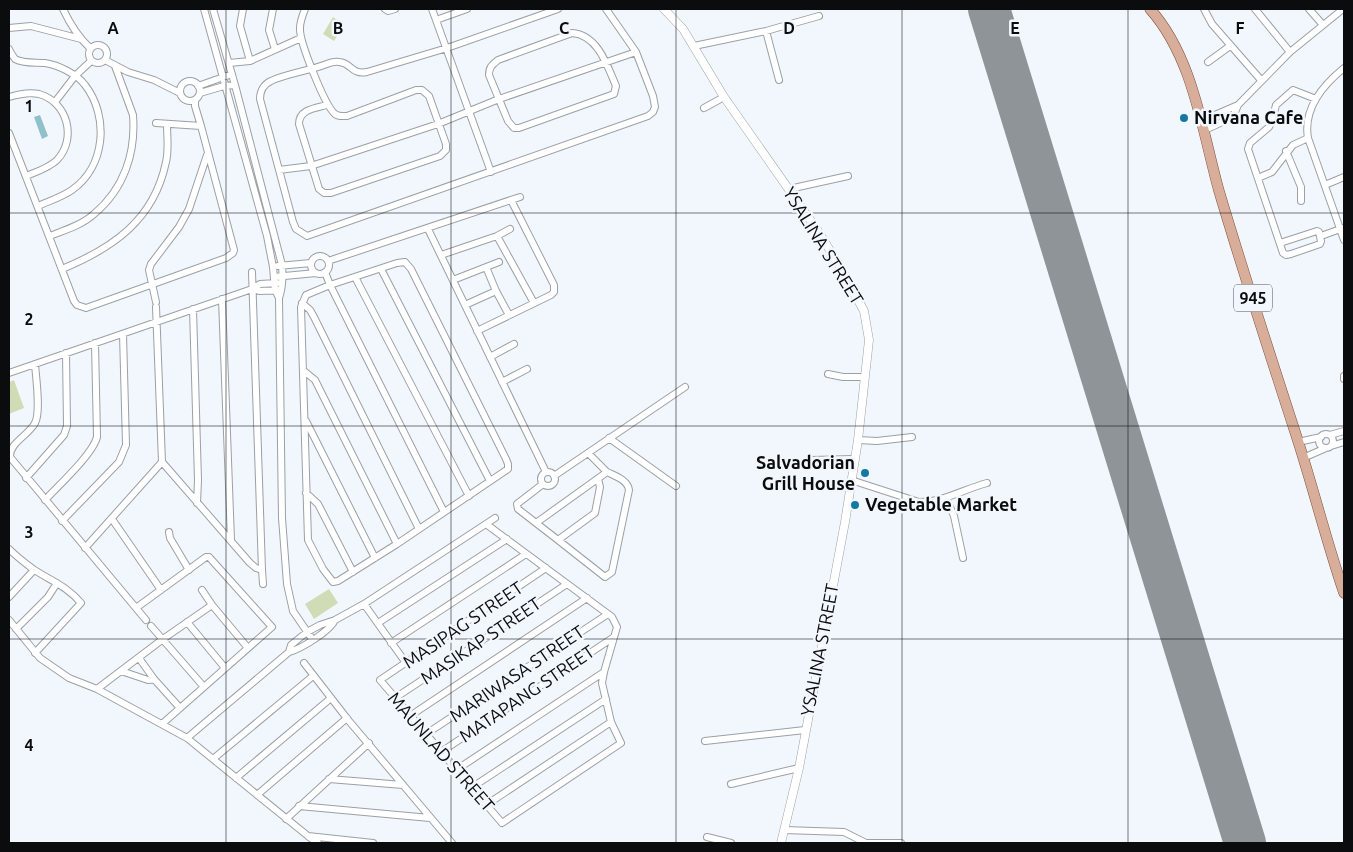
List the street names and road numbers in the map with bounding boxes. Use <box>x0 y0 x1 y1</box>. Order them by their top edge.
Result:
street label: YSALINA STREET <box>780 183 868 308</box>
road number: 945 <box>1234 284 1272 312</box>
street label: MASIPAG STREET <box>399 577 526 672</box>
street label: YSALINA STREET <box>796 582 842 718</box>
street label: MASIKAP STREET <box>417 593 544 688</box>
street label: MARIWASA STREET <box>445 621 587 726</box>
street label: MATAPANG STREET <box>455 641 598 746</box>
street label: MAUNLAD STREET <box>385 688 499 815</box>

